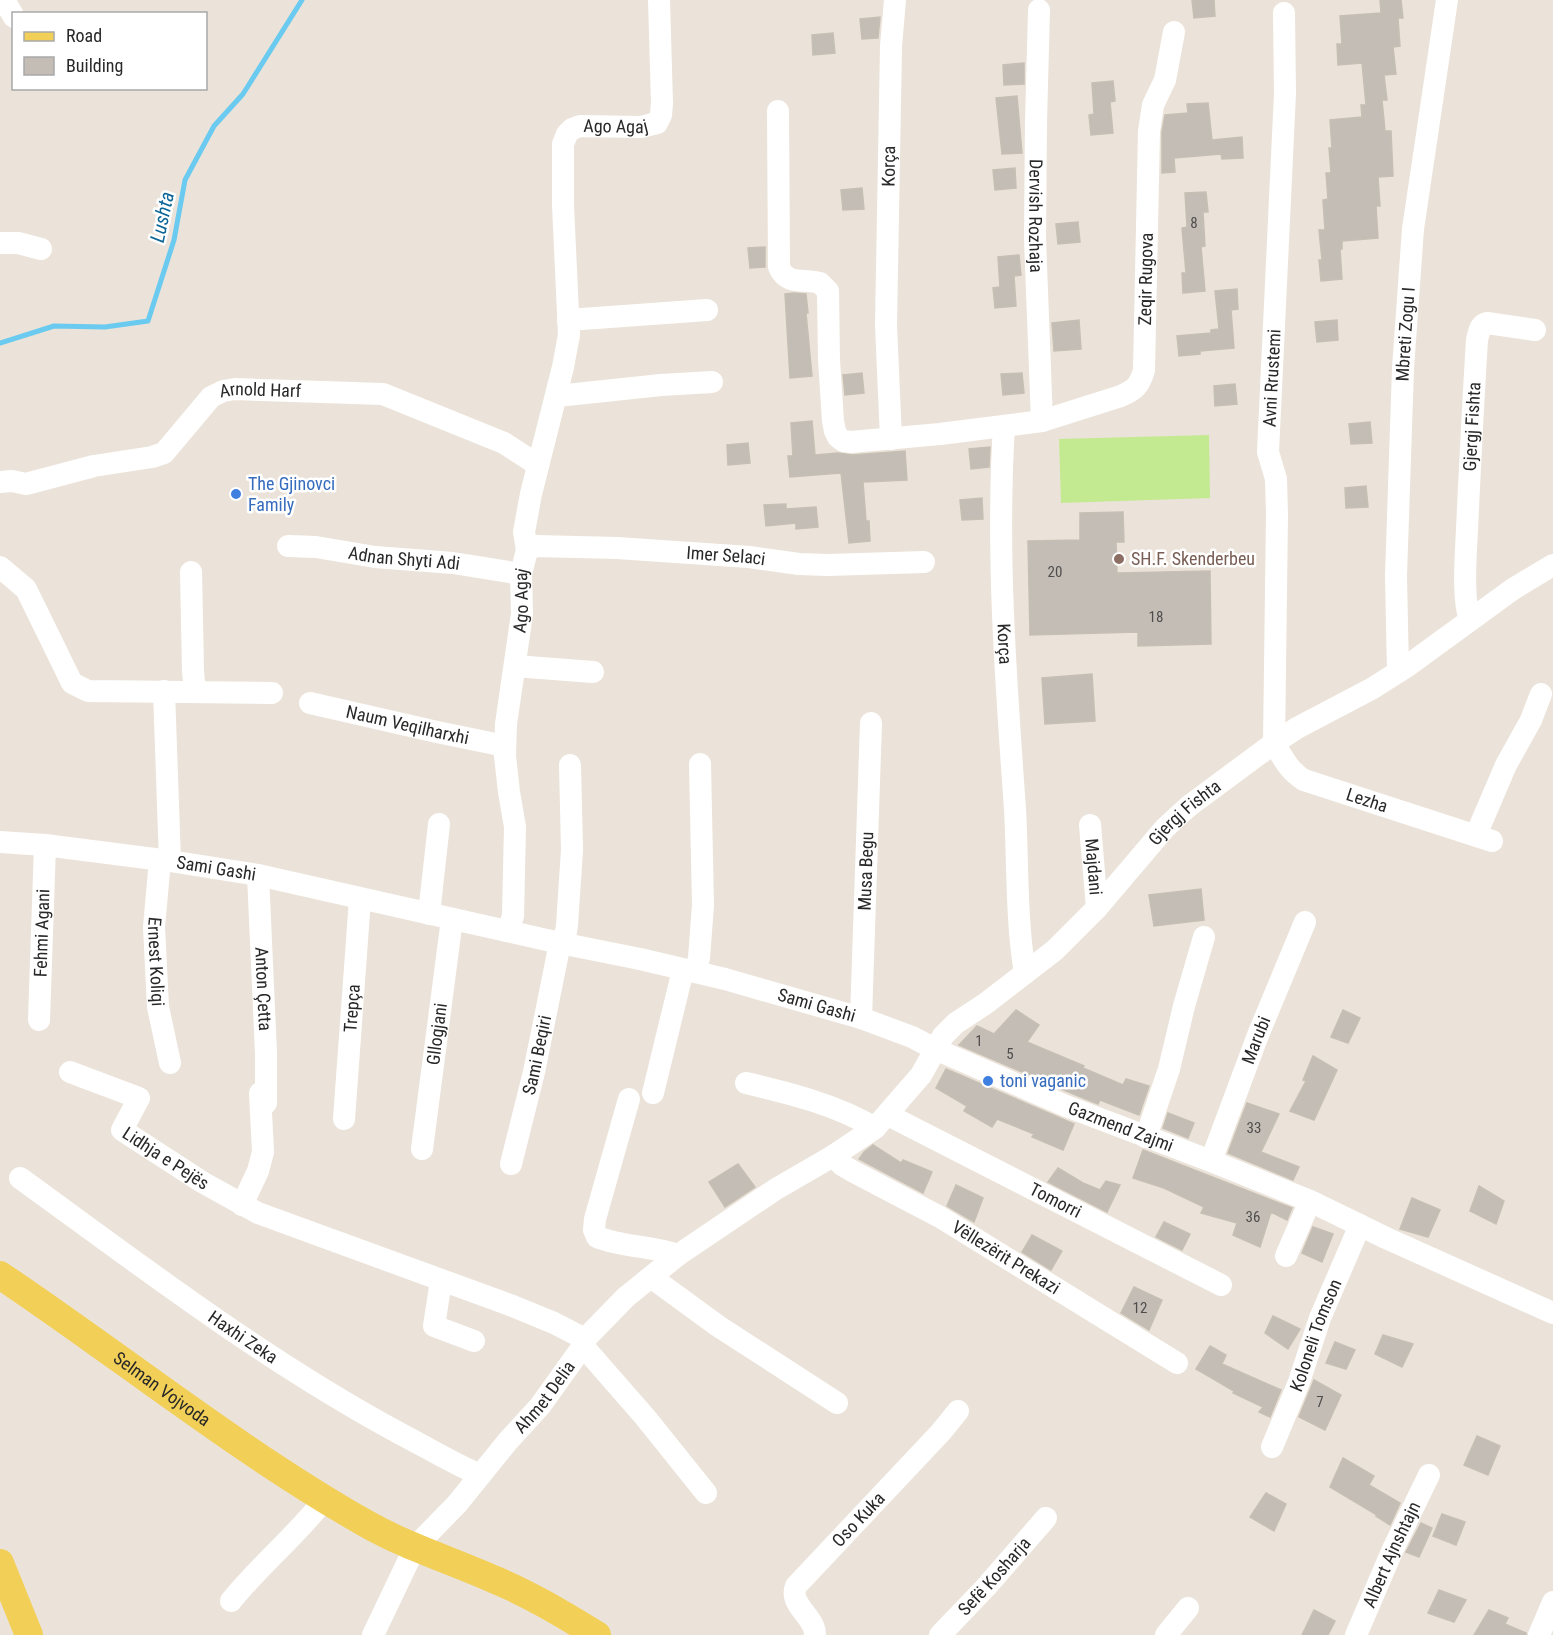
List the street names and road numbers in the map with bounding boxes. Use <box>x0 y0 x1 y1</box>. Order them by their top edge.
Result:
street label: Ago Agaj <box>583 115 650 137</box>
street label: Korça <box>877 145 899 187</box>
street label: Dervish Rozhaja <box>1025 159 1047 273</box>
street label: Zeqir Rugova <box>1134 233 1157 326</box>
street label: Mbreti Zogu I <box>1392 286 1419 382</box>
street label: Avni Rrustemi <box>1258 328 1285 427</box>
street label: Arnold Harf <box>218 378 302 401</box>
street label: Gjergj Fishta <box>1459 381 1484 472</box>
street label: Adnan Shyti Adi <box>347 542 462 574</box>
street label: Imer Selaci <box>686 542 767 569</box>
street label: Ago Agaj <box>508 566 532 634</box>
street label: Korça <box>993 623 1016 665</box>
street label: Naum Veqilharxhi <box>344 701 471 748</box>
street label: Gjergj Fishta <box>1144 775 1225 849</box>
street label: Lezha <box>1344 783 1390 816</box>
street label: Musa Begu <box>854 831 877 911</box>
street label: Majdani <box>1081 838 1107 896</box>
street label: Sami Gashi <box>175 851 258 885</box>
street label: Fehmi Agani <box>29 889 53 977</box>
street label: Ernest Koliqi <box>144 916 169 1007</box>
street label: Anton Çetta <box>251 946 276 1031</box>
street label: Trepça <box>339 983 364 1033</box>
street label: Sami Gashi <box>775 984 858 1026</box>
street label: Gllogjani <box>422 1002 451 1066</box>
street label: Sami Beqiri <box>518 1013 555 1097</box>
street label: Marubi <box>1237 1013 1275 1067</box>
street label: Gazmend Zajmi <box>1065 1097 1176 1156</box>
street label: Lidhja e Pejës <box>119 1122 213 1194</box>
street label: Tomorri <box>1026 1178 1085 1222</box>
street label: Vëllezërit Prekazi <box>948 1216 1064 1298</box>
street label: Koloneli Tomson <box>1285 1276 1346 1395</box>
street label: Haxhi Zeka <box>204 1306 282 1368</box>
street label: Selman Vojvoda <box>110 1347 215 1430</box>
street label: Ahmet Delia <box>509 1357 579 1437</box>
street label: Oso Kuka <box>827 1488 889 1551</box>
street label: Albert Ajnshtajn <box>1358 1498 1424 1611</box>
street label: Sefë Kosharja <box>953 1533 1035 1620</box>

